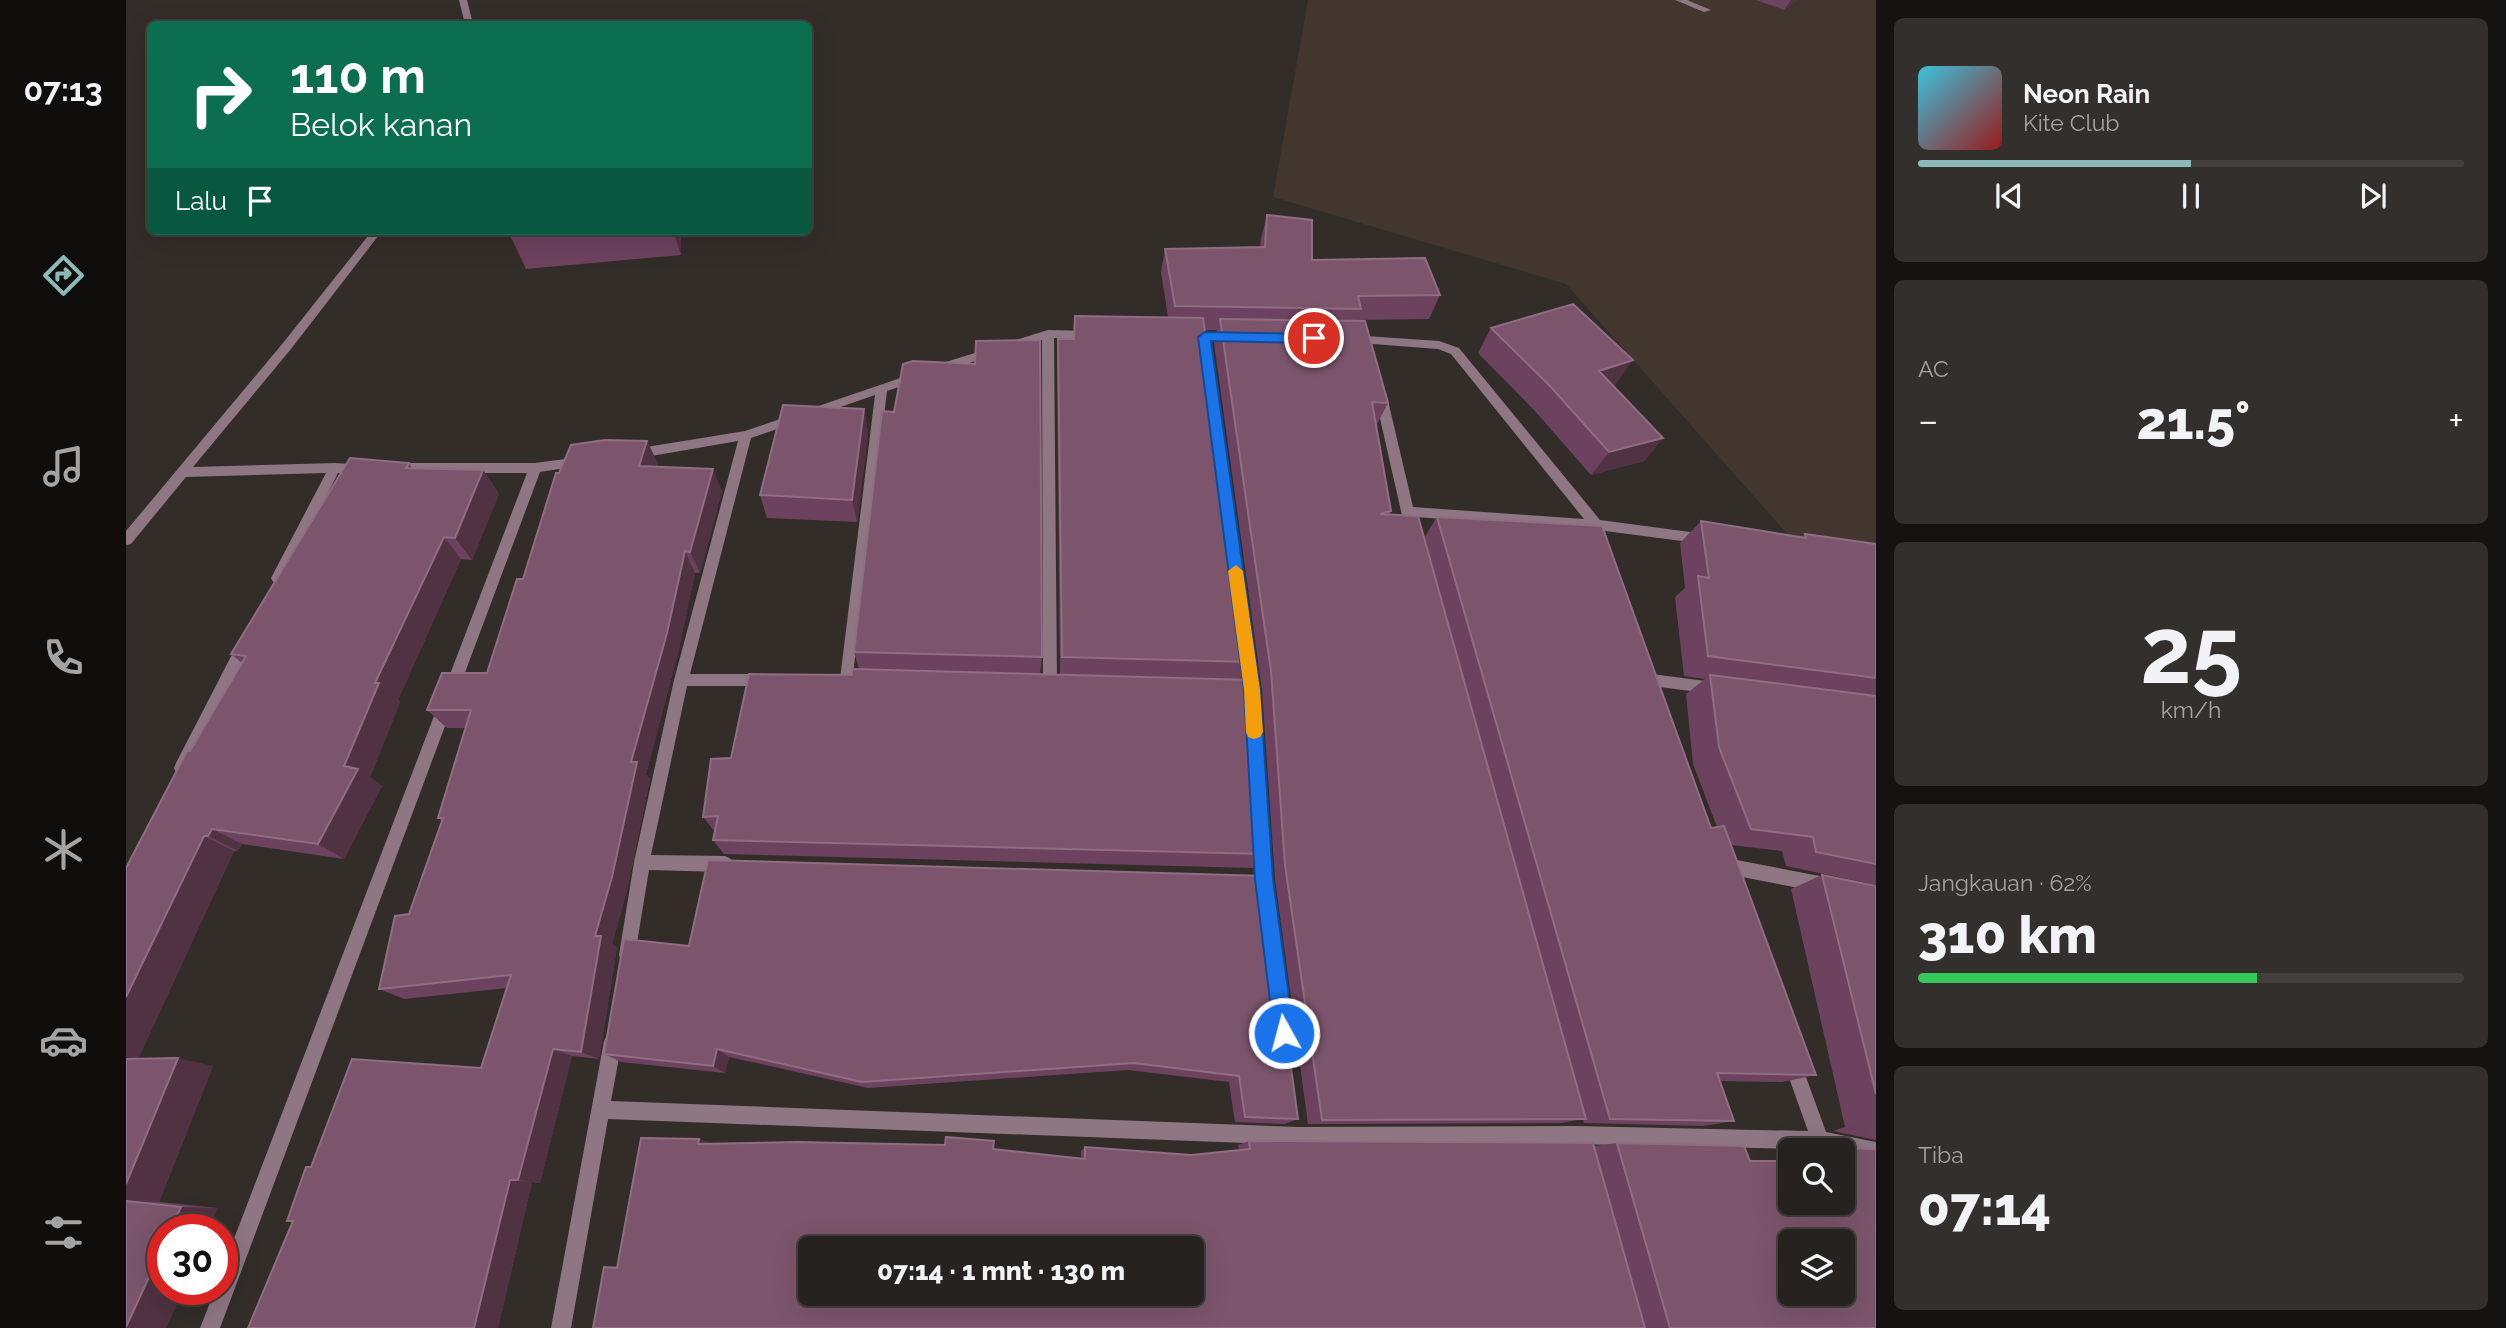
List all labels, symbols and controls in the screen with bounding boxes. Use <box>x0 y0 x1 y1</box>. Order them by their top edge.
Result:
text: 110 m <box>290 47 426 104</box>
icon: right <box>175 49 266 140</box>
text: 07:13 <box>23 71 103 108</box>
text: Neon Rain <box>2023 79 2150 109</box>
text: Belok kanan <box>290 106 472 143</box>
text: Kite Club <box>2023 109 2120 136</box>
icon: previous <box>1990 177 2028 215</box>
icon: pause <box>2172 177 2210 215</box>
icon: next <box>2354 177 2392 215</box>
icon: arrive <box>241 182 279 220</box>
text: Lalu <box>175 186 227 216</box>
icon: directions <box>39 251 88 300</box>
pin <box>1284 308 1344 368</box>
icon: arrive <box>1295 319 1333 357</box>
text: AC <box>1918 355 1949 382</box>
text: 21.5° <box>2136 390 2250 451</box>
text: − <box>1918 398 1938 443</box>
text: + <box>2448 398 2464 443</box>
icon: music <box>39 442 88 491</box>
text: 25 <box>2140 597 2242 704</box>
icon: phone <box>39 633 88 682</box>
text: km/h <box>2161 696 2221 723</box>
icon: climate <box>39 825 88 874</box>
text: Jangkauan · 62% <box>1918 869 2092 896</box>
text: 310 km <box>1918 904 2097 965</box>
position arrow <box>1247 996 1321 1070</box>
icon: car <box>39 1016 88 1065</box>
map controls <box>1778 1138 1855 1306</box>
button: search <box>1778 1138 1855 1215</box>
text: Tiba <box>1918 1141 1964 1168</box>
text: 07:14 <box>1918 1176 2051 1237</box>
icon: filters <box>39 1208 88 1257</box>
speed limit sign: 30 <box>147 1214 238 1305</box>
button: layers <box>1778 1229 1855 1306</box>
text: 07:14 · 1 mnt · 130 m <box>877 1256 1125 1286</box>

